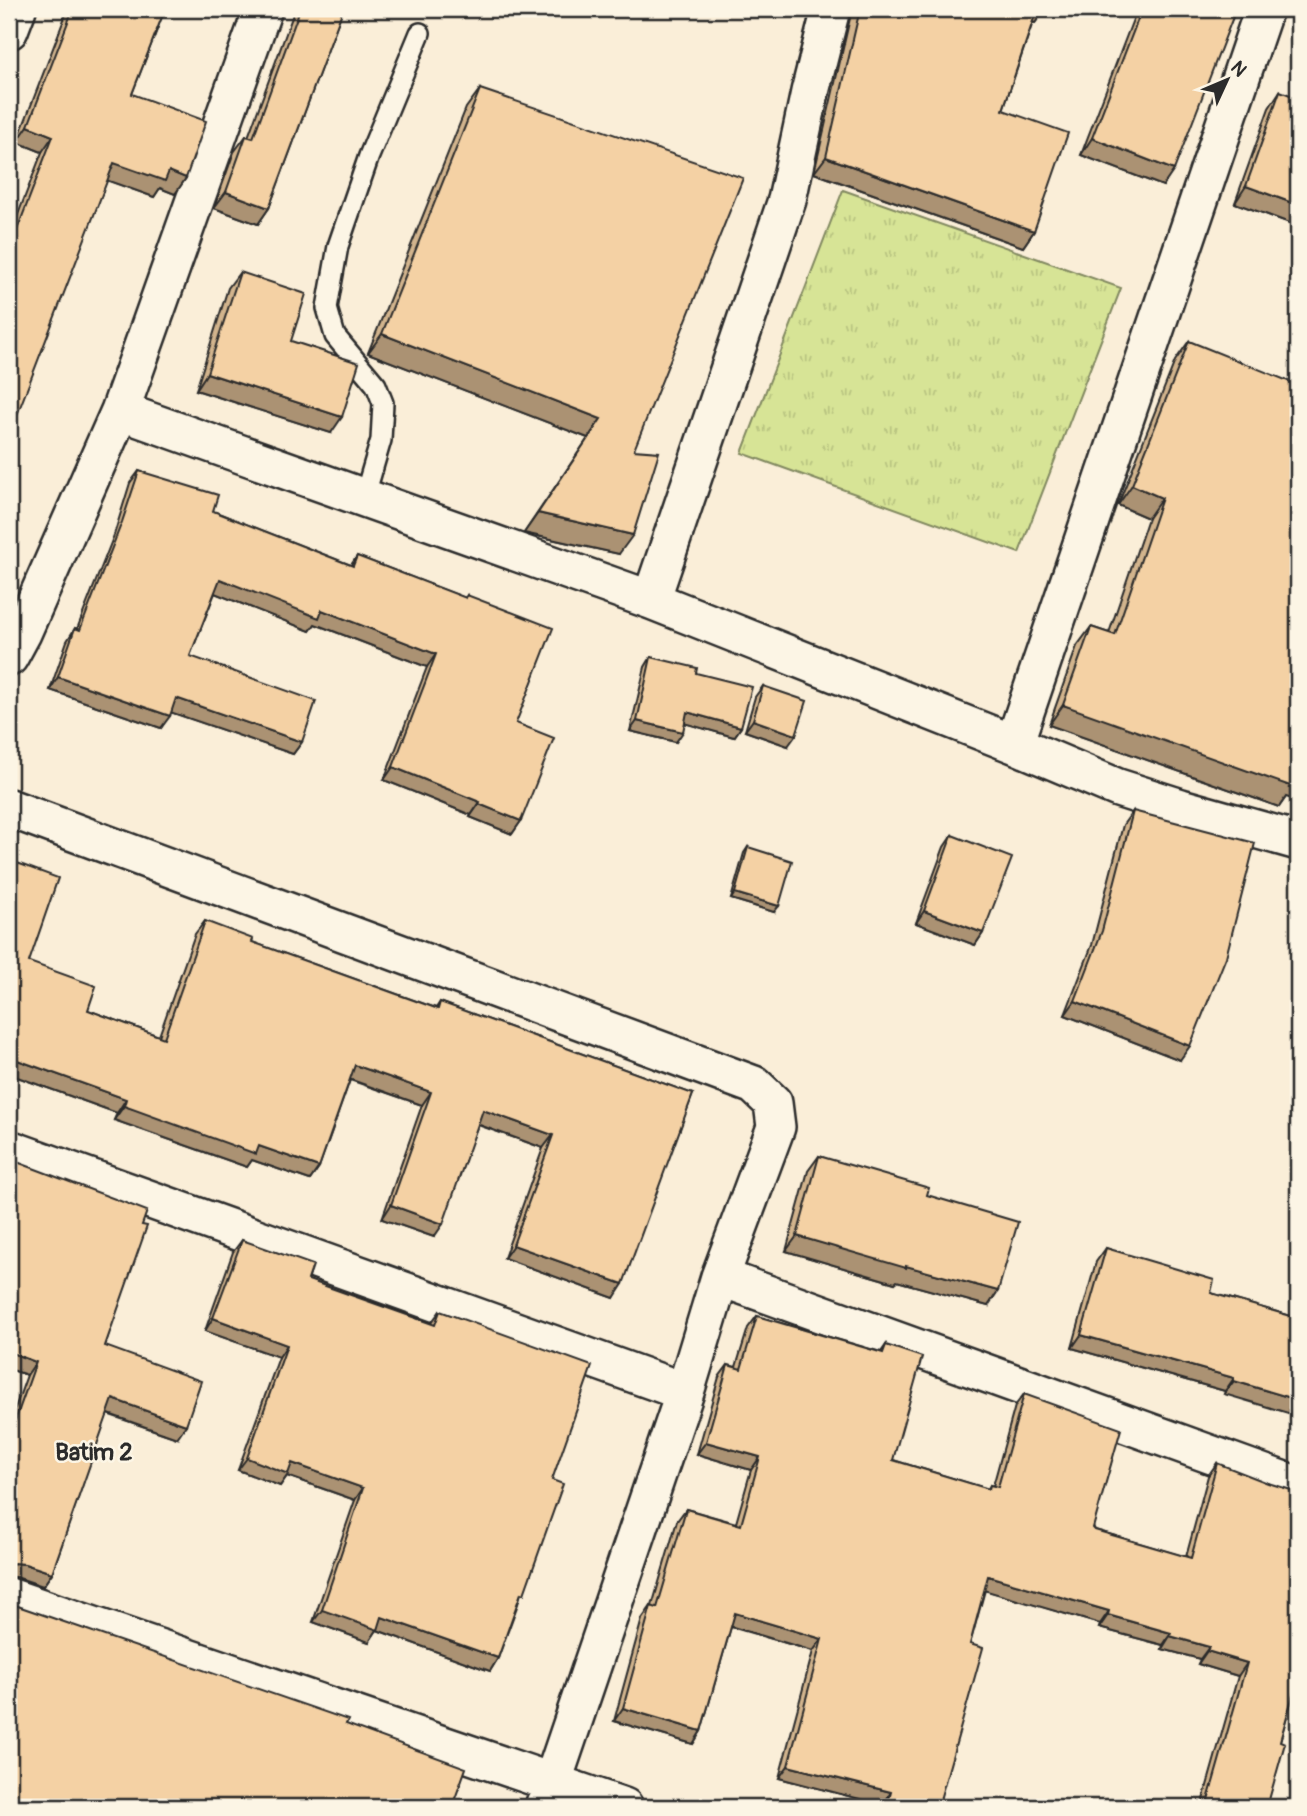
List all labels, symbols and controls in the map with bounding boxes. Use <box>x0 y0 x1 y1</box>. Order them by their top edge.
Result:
north arrow <box>1192 46 1262 116</box>
text: N <box>1225 56 1252 82</box>
district label: Batim 2 <box>55 1438 133 1467</box>

